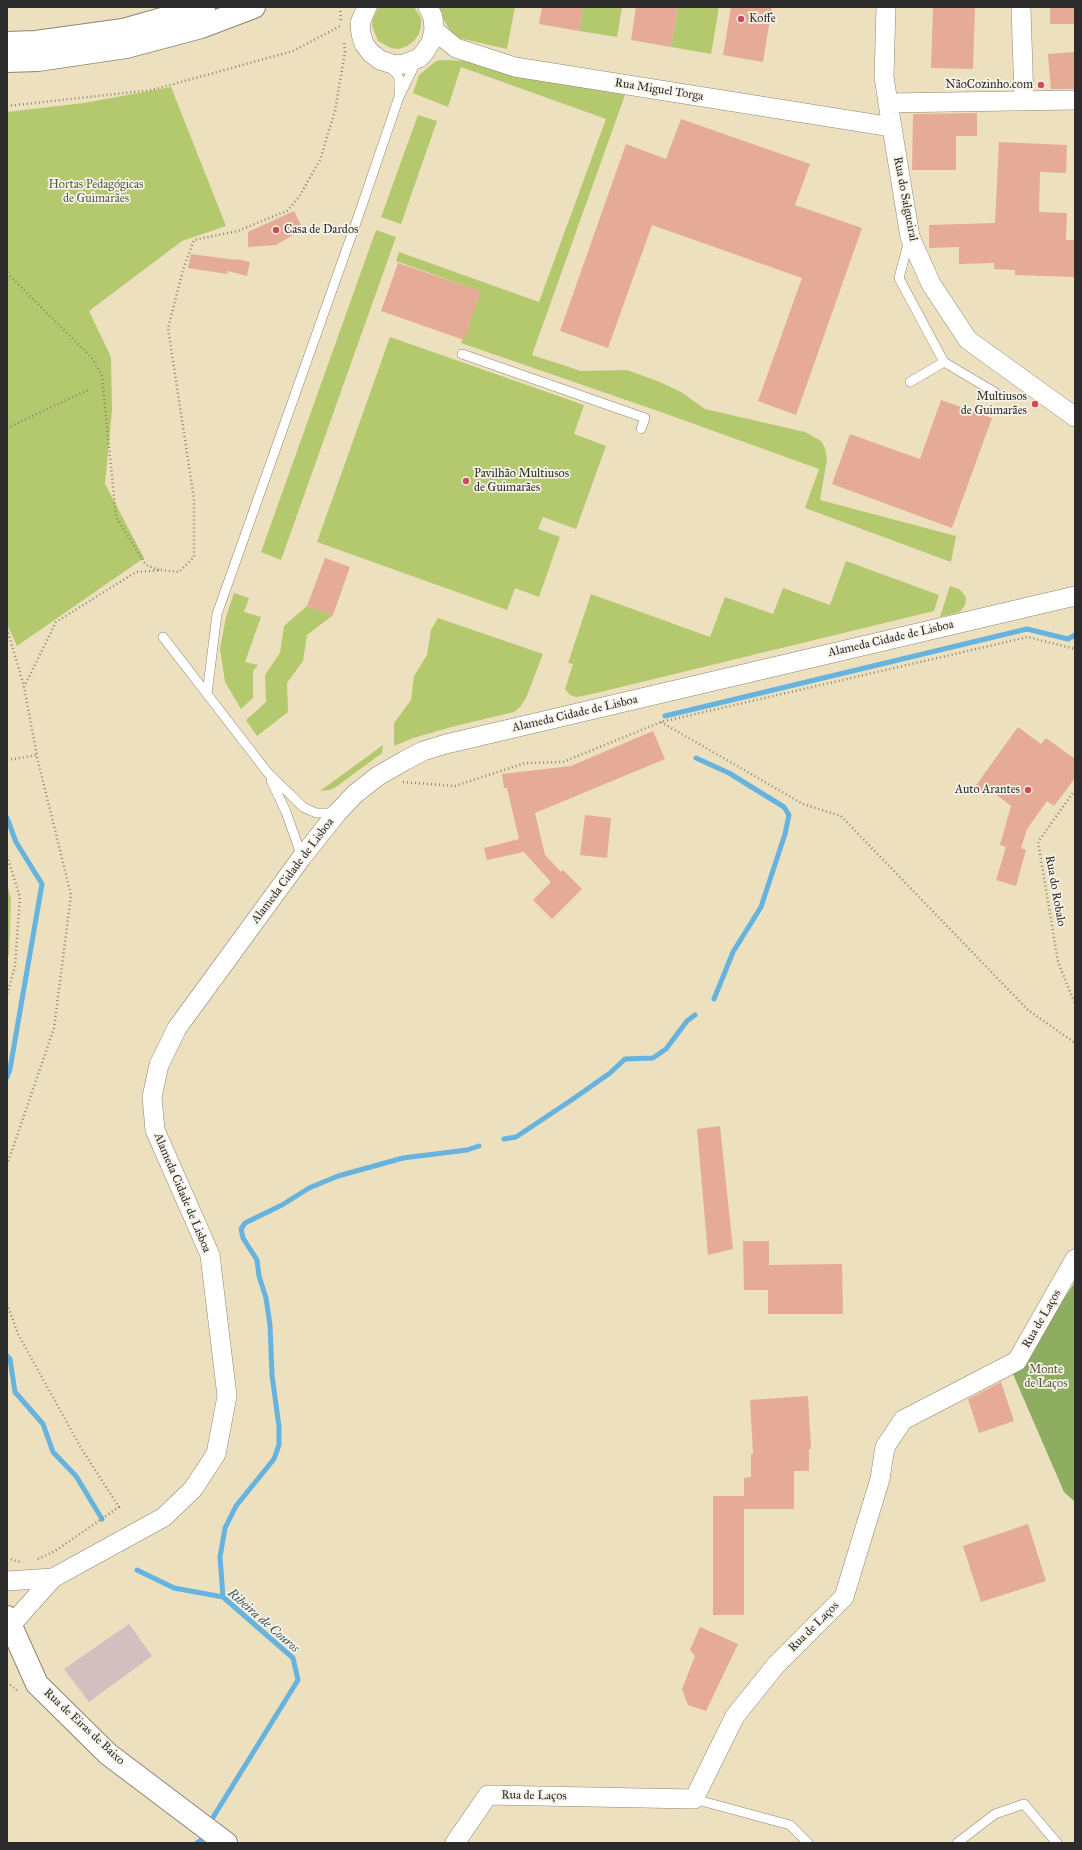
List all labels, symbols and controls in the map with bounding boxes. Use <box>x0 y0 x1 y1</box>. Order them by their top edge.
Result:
place label: Koffe <box>749 12 776 26</box>
marker: Koffe <box>736 14 746 24</box>
street label: Rua Miguel Torga <box>614 76 704 104</box>
place label: NãoCozinho.com <box>946 78 1033 92</box>
marker: NãoCozinho.com <box>1036 80 1046 90</box>
street label: Rua do Salgueiral <box>890 156 920 242</box>
park label: Hortas Pedagógicas de Guimarães <box>49 178 143 206</box>
place label: Casa de Dardos <box>284 223 358 237</box>
marker: Casa de Dardos <box>271 225 281 235</box>
place label: Multiusos de Guimarães <box>961 390 1027 418</box>
marker: Multiusos de Guimarães <box>1030 399 1040 409</box>
place label: Pavilhão Multiusos de Guimarães <box>474 467 569 495</box>
marker: Pavilhão Multiusos de Guimarães <box>461 476 471 486</box>
street label: Alameda Cidade de Lisboa <box>827 618 955 660</box>
street label: Alameda Cidade de Lisboa <box>511 693 639 735</box>
place label: Auto Arantes <box>955 783 1020 797</box>
marker: Auto Arantes <box>1023 785 1033 795</box>
street label: Alameda Cidade de Lisboa <box>249 815 337 927</box>
street label: Rua do Robalo <box>1042 854 1068 928</box>
street label: Alameda Cidade de Lisboa <box>150 1131 214 1255</box>
street label: Rua de Laços <box>1019 1287 1065 1351</box>
park label: Monte de Laços <box>1024 1363 1068 1391</box>
water label: Ribeira de Couros <box>224 1586 302 1656</box>
street label: Rua de Laços <box>786 1599 842 1655</box>
street label: Rua de Eiras de Baixo <box>40 1686 128 1768</box>
street label: Rua de Laços <box>501 1788 567 1804</box>

